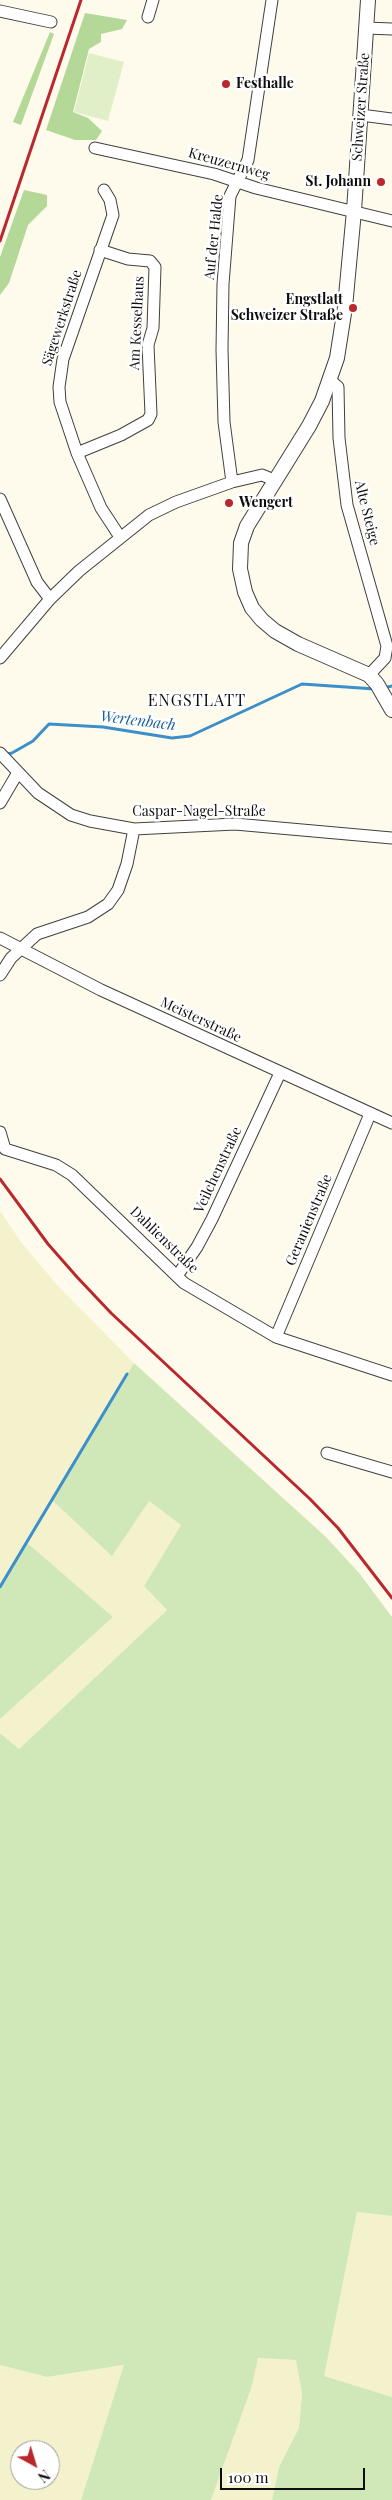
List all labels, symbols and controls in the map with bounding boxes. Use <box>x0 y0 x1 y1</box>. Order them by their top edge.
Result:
street label: Schweizer Straße <box>349 52 373 162</box>
place label: Festhalle <box>236 76 294 92</box>
marker: Festhalle <box>220 78 232 90</box>
street label: Kreuzernweg <box>186 144 272 184</box>
place label: St. Johann <box>305 174 371 190</box>
marker: St. Johann <box>375 176 387 188</box>
street label: Auf der Halde <box>201 193 227 281</box>
street label: Sägewerkstraße <box>39 268 85 368</box>
street label: Am Kesselhaus <box>126 276 148 370</box>
place label: Engstlatt Schweizer Straße <box>231 292 343 324</box>
marker: Engstlatt Schweizer Straße <box>347 302 359 314</box>
street label: Alte Steige <box>351 479 383 547</box>
place label: Wengert <box>239 495 293 511</box>
marker: Wengert <box>223 497 235 509</box>
district label: ENGSTLATT <box>147 691 247 711</box>
water label: Wertenbach <box>99 707 177 735</box>
street label: Caspar-Nagel-Straße <box>132 804 266 820</box>
street label: Meisterstraße <box>158 994 244 1046</box>
street label: Veilchenstraße <box>191 1124 245 1216</box>
street label: Geranienstraße <box>282 1172 336 1268</box>
street label: Dahlienstraße <box>126 1203 202 1277</box>
north arrow <box>10 2440 60 2490</box>
scale bar <box>222 2458 367 2490</box>
text: N <box>34 2466 54 2487</box>
text: 100 m <box>228 2467 269 2487</box>

